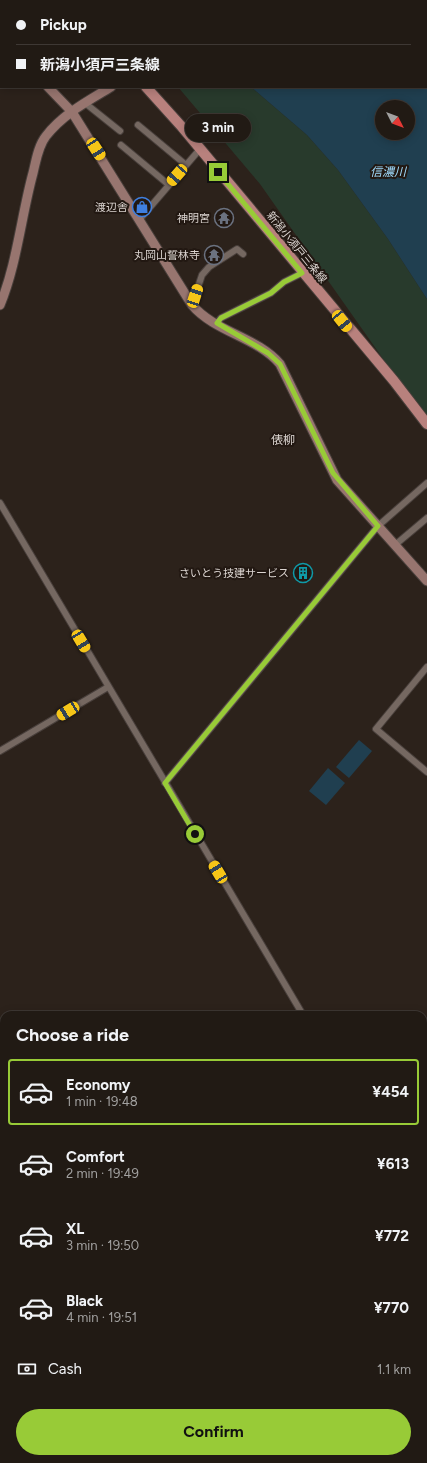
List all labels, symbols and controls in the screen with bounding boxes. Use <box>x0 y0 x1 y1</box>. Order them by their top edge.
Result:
text: Pickup <box>40 16 87 34</box>
text: 新潟小須戸三条線 <box>40 56 160 74</box>
north arrow <box>375 100 415 140</box>
map controls <box>375 100 415 140</box>
callout: 3 min <box>185 114 251 142</box>
text: 3 min <box>202 120 234 135</box>
car <box>84 136 108 162</box>
car <box>165 162 189 188</box>
route end <box>209 163 227 181</box>
water label: 信濃川 <box>370 165 408 179</box>
shop icon: 渡辺舎 <box>131 196 153 218</box>
place label: 渡辺舎 <box>95 201 128 214</box>
temple icon: 神明宮 <box>213 207 235 229</box>
street label: 新潟小須戸三条線 <box>264 209 329 286</box>
place label: 神明宮 <box>177 212 210 225</box>
temple icon: 丸岡山誓林寺 <box>203 244 225 266</box>
place label: 丸岡山誓林寺 <box>134 249 200 262</box>
car <box>186 283 204 309</box>
car <box>330 308 354 334</box>
district label: 俵柳 <box>271 433 295 447</box>
building icon: さいとう技建サービス <box>292 562 314 584</box>
place label: さいとう技建サービス <box>179 567 289 580</box>
car <box>70 628 92 654</box>
car <box>55 700 81 722</box>
route start <box>186 825 204 843</box>
car <box>207 859 229 885</box>
text: Choose a ride <box>16 1024 129 1046</box>
icon: car <box>18 1074 54 1110</box>
text: Economy <box>66 1076 131 1094</box>
text: ¥454 <box>372 1083 409 1101</box>
text: 1 min · 19:48 <box>66 1094 138 1109</box>
icon: car <box>18 1146 54 1182</box>
text: Comfort <box>66 1148 125 1166</box>
text: ¥613 <box>377 1155 409 1173</box>
text: 2 min · 19:49 <box>66 1166 139 1181</box>
icon: car <box>18 1218 54 1254</box>
text: XL <box>66 1220 84 1238</box>
text: ¥772 <box>375 1227 409 1245</box>
text: 3 min · 19:50 <box>66 1238 139 1253</box>
icon: car <box>18 1290 54 1326</box>
text: Black <box>66 1292 103 1310</box>
text: ¥770 <box>374 1299 409 1317</box>
text: 4 min · 19:51 <box>66 1310 137 1325</box>
icon: cash <box>16 1358 38 1380</box>
text: Cash <box>48 1360 82 1378</box>
text: 1.1 km <box>377 1362 411 1377</box>
button: Confirm <box>16 1409 411 1455</box>

